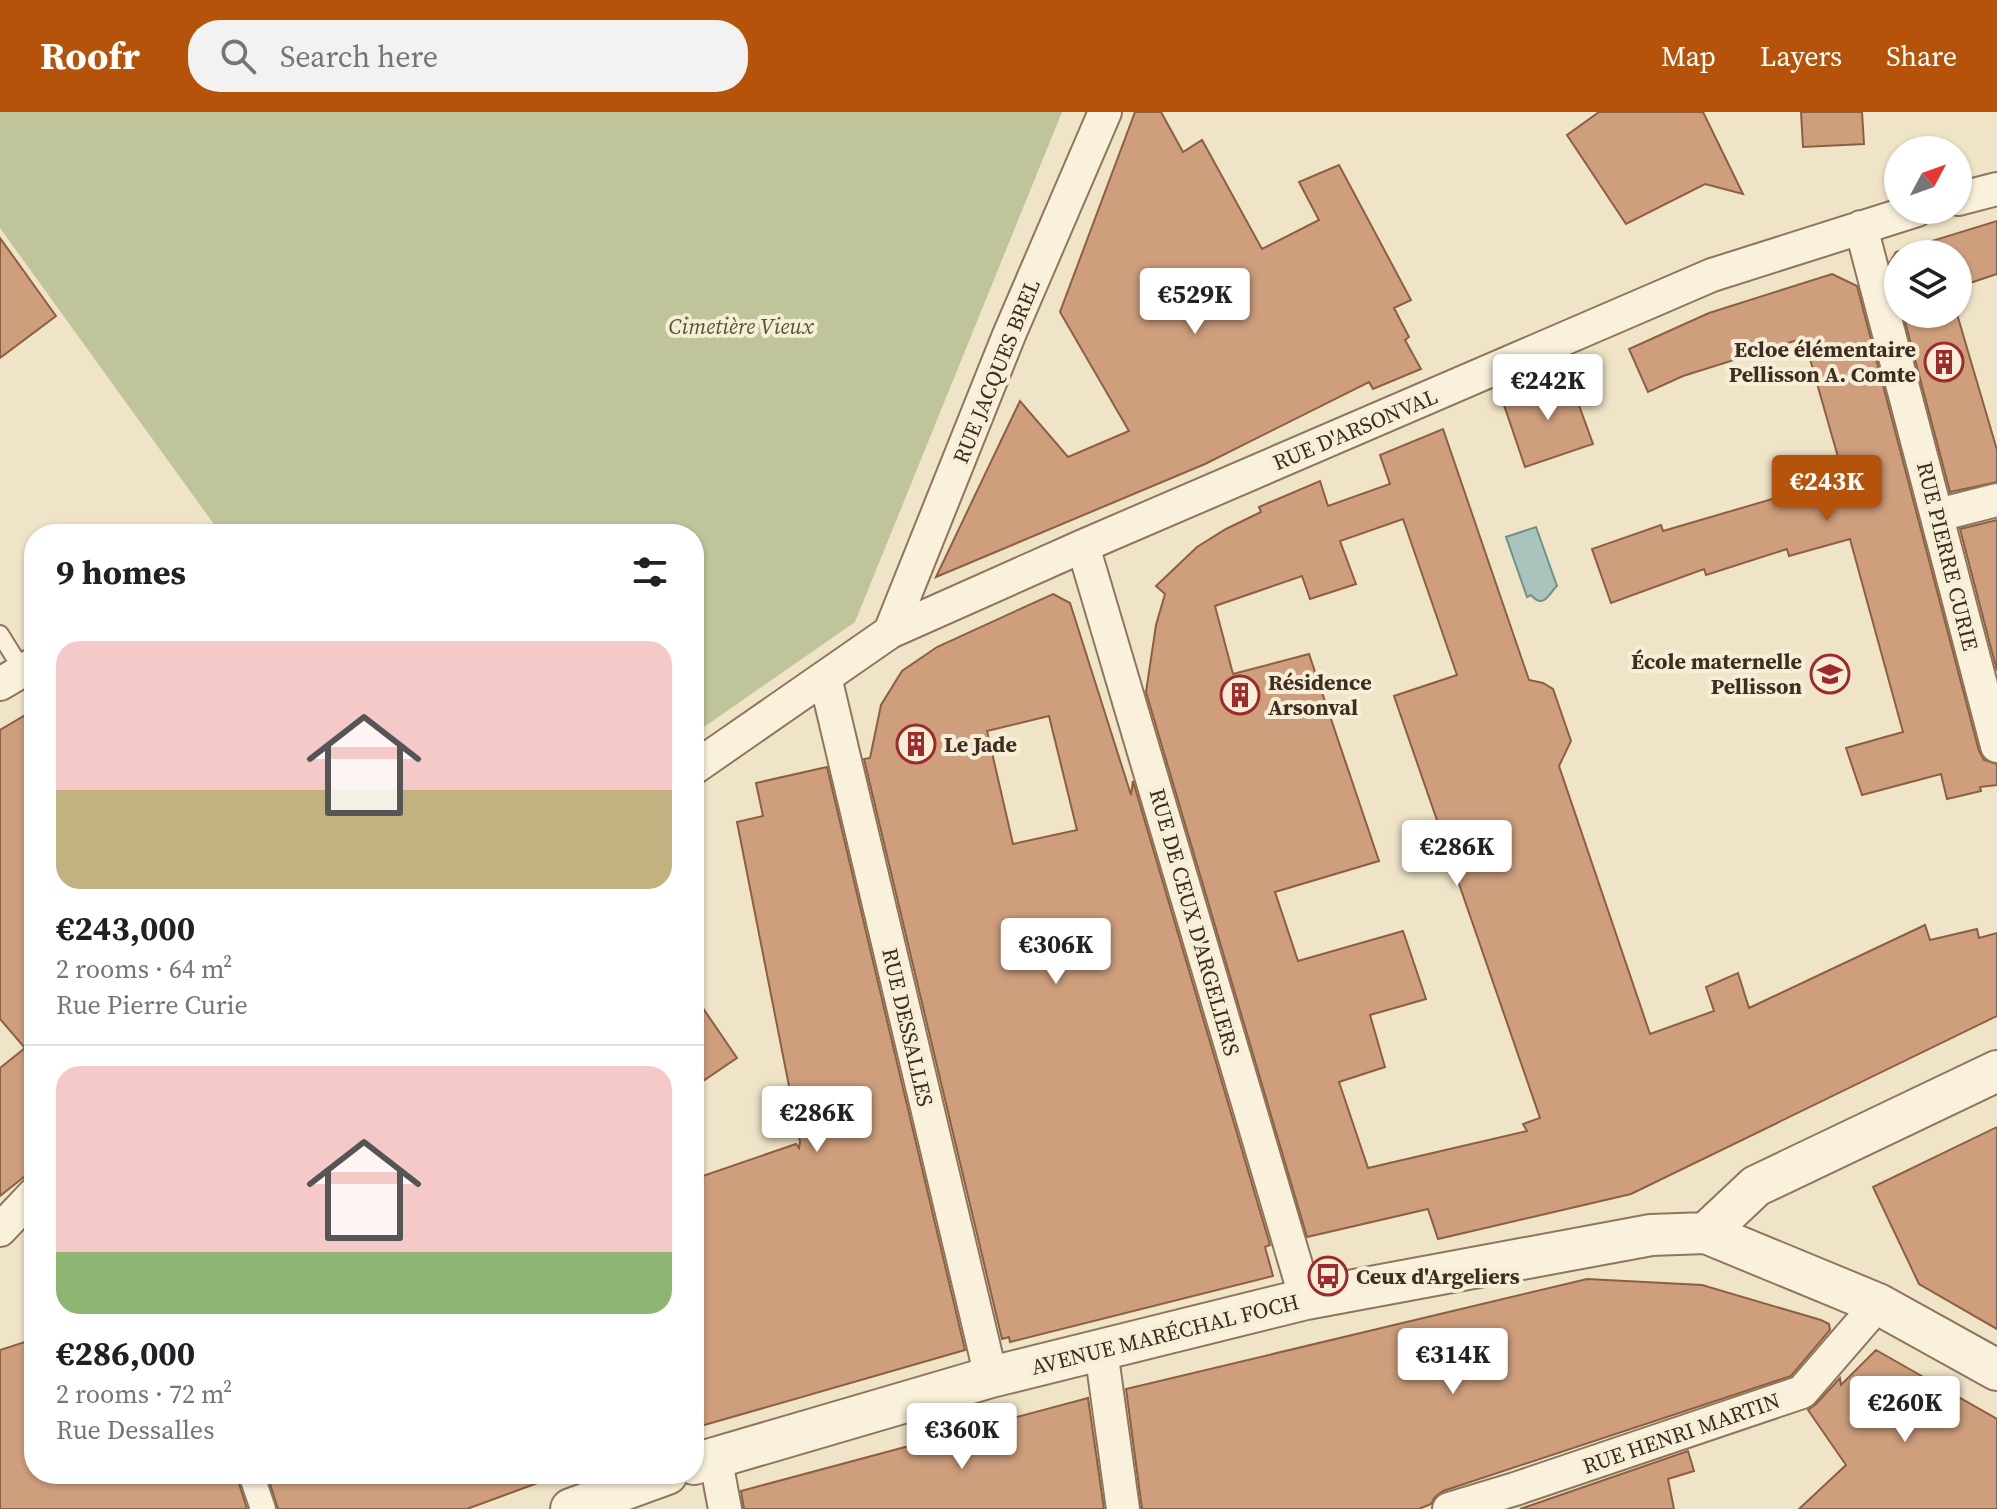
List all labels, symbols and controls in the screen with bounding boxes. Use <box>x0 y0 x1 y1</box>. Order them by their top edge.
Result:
search box <box>188 20 748 92</box>
text: Roofr <box>40 30 140 82</box>
icon: search <box>216 34 260 78</box>
text: Search here <box>280 36 438 77</box>
text: Map <box>1661 37 1716 75</box>
text: Layers <box>1760 37 1842 75</box>
text: Share <box>1886 37 1957 75</box>
north arrow <box>1884 136 1972 224</box>
map controls <box>1884 136 1972 328</box>
button: layers <box>1884 240 1972 328</box>
pin: €529K <box>1139 268 1251 336</box>
street label: RUE JACQUES BREL <box>945 274 1047 468</box>
text: €529K <box>1158 276 1232 312</box>
park label: Cimetière Vieux <box>668 311 814 341</box>
place label: Ecloe élémentaire Pellisson A. Comte <box>1729 334 1916 389</box>
building icon: Ecloe élémentaire Pellisson A. Comte <box>1923 341 1965 383</box>
pin: €242K <box>1492 354 1604 422</box>
text: €242K <box>1511 362 1585 398</box>
street label: RUE D'ARSONVAL <box>1268 381 1442 477</box>
pin: €243K <box>1771 455 1883 523</box>
street label: RUE PIERRE CURIE <box>1910 458 1986 654</box>
text: €243K <box>1790 463 1864 499</box>
text: 9 homes <box>56 549 186 595</box>
icon: filters <box>628 550 672 594</box>
place label: École maternelle Pellisson <box>1631 646 1802 701</box>
school or university icon: École maternelle Pellisson <box>1809 653 1851 695</box>
place label: Résidence Arsonval <box>1268 667 1372 722</box>
building icon: Résidence Arsonval <box>1219 674 1261 716</box>
icon: home <box>292 693 436 837</box>
building icon: Le Jade <box>895 723 937 765</box>
place label: Le Jade <box>944 729 1017 759</box>
street label: RUE DE CEUX D'ARGELIERS <box>1142 785 1248 1059</box>
pin: €286K <box>1401 820 1513 888</box>
text: €286K <box>1420 828 1494 864</box>
text: €243,000 <box>56 905 195 951</box>
pin: €306K <box>1000 918 1112 986</box>
text: €306K <box>1019 926 1093 962</box>
street label: RUE DESSALLES <box>875 945 941 1109</box>
text: 2 rooms · 64 m² <box>56 951 232 987</box>
text: Rue Pierre Curie <box>56 987 248 1023</box>
pin: €286K <box>761 1086 873 1154</box>
text: €286K <box>780 1094 854 1130</box>
icon: home <box>292 1118 436 1262</box>
bus stop icon: Ceux d'Argeliers <box>1307 1255 1349 1297</box>
place label: Ceux d'Argeliers <box>1356 1261 1520 1291</box>
street label: AVENUE MARÉCHAL FOCH <box>1028 1286 1302 1382</box>
pin: €314K <box>1397 1328 1509 1396</box>
text: €286,000 <box>56 1330 195 1376</box>
text: €314K <box>1416 1336 1490 1372</box>
text: 2 rooms · 72 m² <box>56 1376 232 1412</box>
pin: €260K <box>1849 1376 1961 1444</box>
text: €260K <box>1868 1384 1942 1420</box>
street label: RUE HENRI MARTIN <box>1578 1385 1784 1481</box>
pin: €360K <box>906 1403 1018 1471</box>
text: €360K <box>925 1411 999 1447</box>
text: Rue Dessalles <box>56 1412 214 1448</box>

